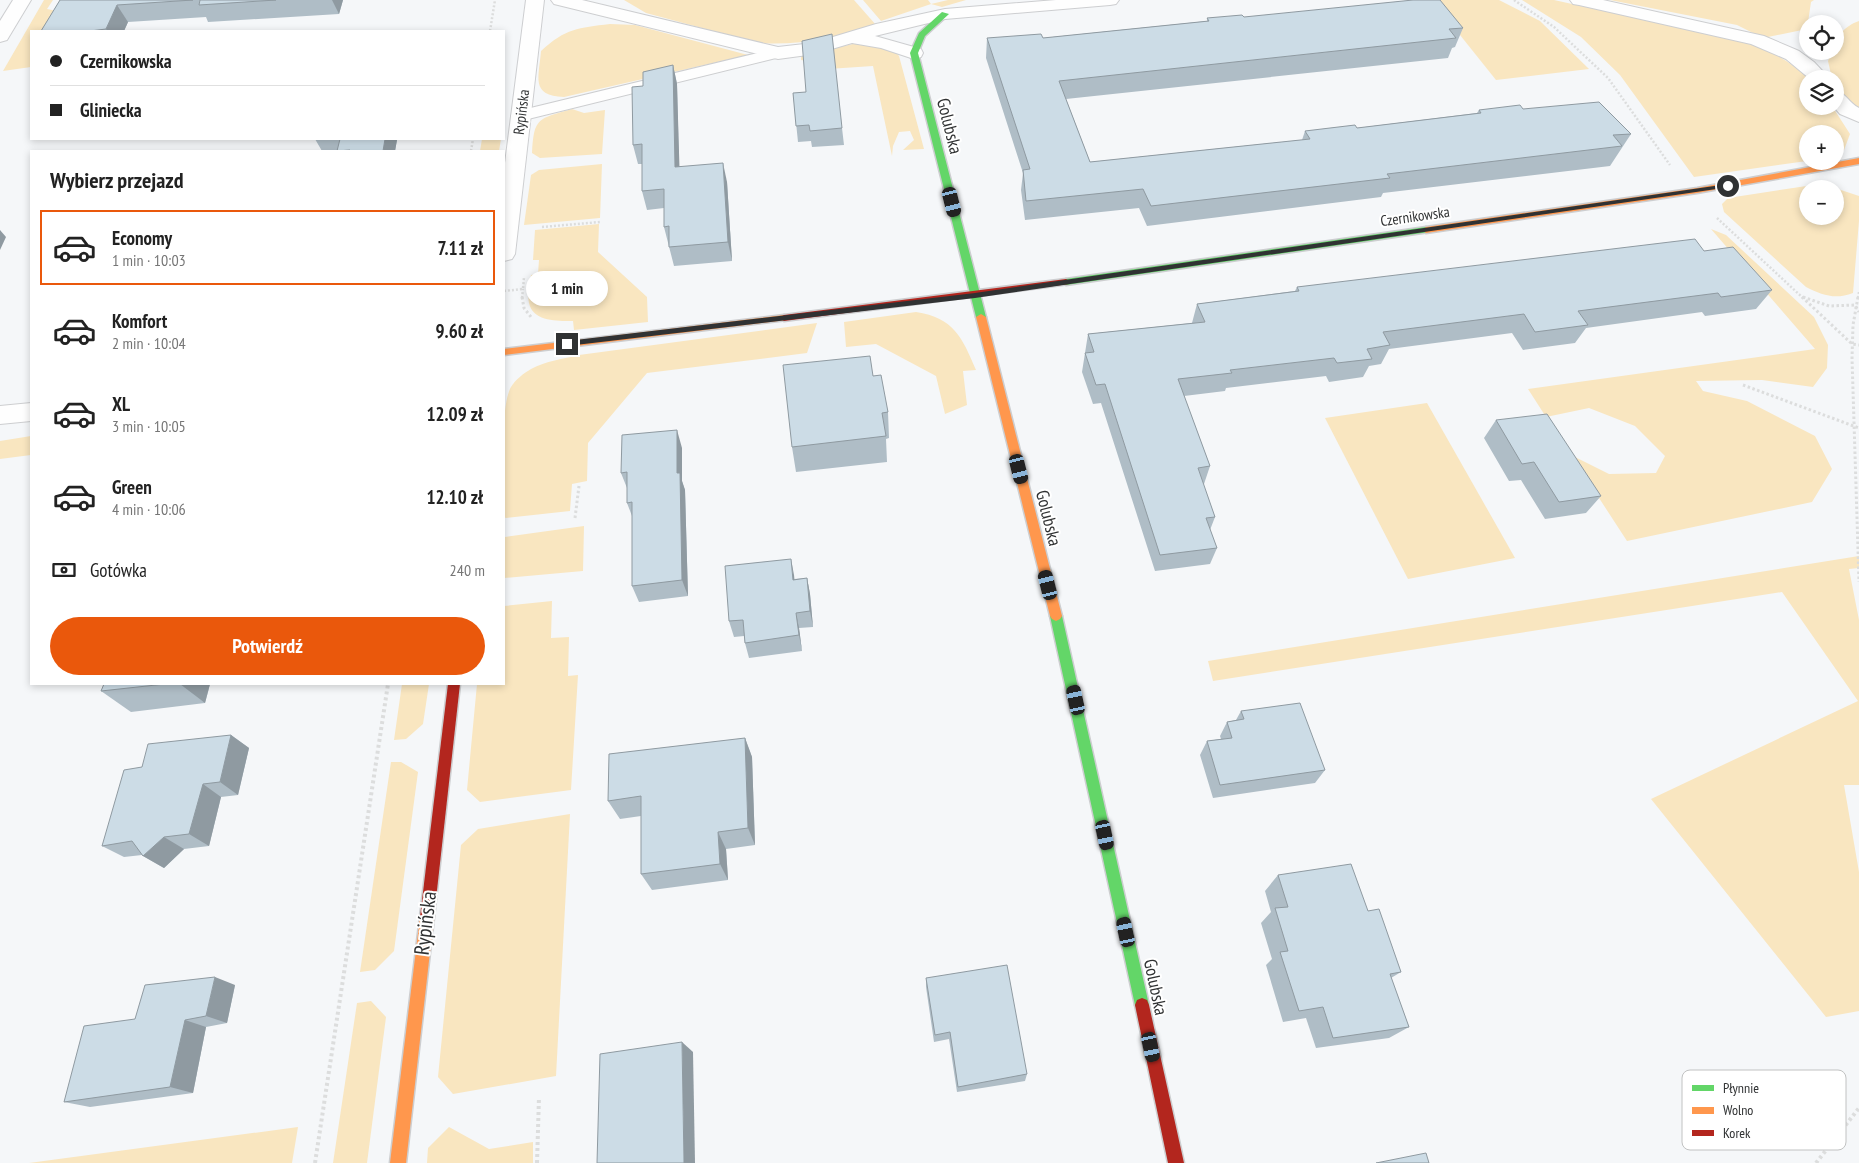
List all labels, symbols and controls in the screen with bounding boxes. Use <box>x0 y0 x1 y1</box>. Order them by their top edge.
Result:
map controls <box>1799 15 1844 225</box>
button: locate <box>1799 15 1844 60</box>
text: Czernikowska <box>80 49 172 73</box>
button: layers <box>1799 70 1844 115</box>
street label: Rypińska <box>509 88 533 136</box>
street label: Golubska <box>932 96 968 156</box>
text: Gliniecka <box>80 98 142 122</box>
button: + <box>1799 125 1844 170</box>
text: Wybierz przejazd <box>50 166 184 194</box>
route start <box>1717 175 1739 197</box>
button: − <box>1799 180 1844 225</box>
car <box>941 186 962 218</box>
street label: Czernikowska <box>1379 202 1451 230</box>
icon: car <box>52 225 97 270</box>
text: Economy <box>112 226 172 250</box>
text: 7.11 zł <box>437 236 483 260</box>
text: 1 min · 10:03 <box>112 250 186 270</box>
callout: 1 min <box>526 272 608 306</box>
text: 1 min <box>551 278 583 298</box>
icon: car <box>52 308 97 353</box>
text: Komfort <box>112 309 167 333</box>
text: 9.60 zł <box>436 319 483 343</box>
text: 2 min · 10:04 <box>112 333 186 353</box>
route end <box>556 333 578 355</box>
icon: car <box>52 391 97 436</box>
text: XL <box>112 392 130 416</box>
text: 12.09 zł <box>426 402 483 426</box>
text: 3 min · 10:05 <box>112 416 186 436</box>
car <box>1008 453 1029 485</box>
icon: car <box>52 474 97 519</box>
text: Green <box>112 475 152 499</box>
text: 12.10 zł <box>426 485 483 509</box>
street label: Golubska <box>1031 488 1067 548</box>
text: 4 min · 10:06 <box>112 499 186 519</box>
icon: cash <box>50 556 78 584</box>
text: Gotówka <box>90 558 147 582</box>
text: 240 m <box>450 560 485 580</box>
car <box>1037 569 1058 601</box>
button: Potwierdź <box>50 617 485 675</box>
car <box>1065 684 1086 716</box>
car <box>1094 819 1115 851</box>
street label: Rypińska <box>408 890 442 956</box>
car <box>1115 916 1136 948</box>
street label: Golubska <box>1139 957 1173 1017</box>
car <box>1140 1031 1161 1063</box>
legend <box>1682 1070 1846 1150</box>
text: Płynnie <box>1723 1079 1759 1097</box>
text: Wolno <box>1723 1101 1753 1119</box>
text: Korek <box>1723 1124 1751 1142</box>

